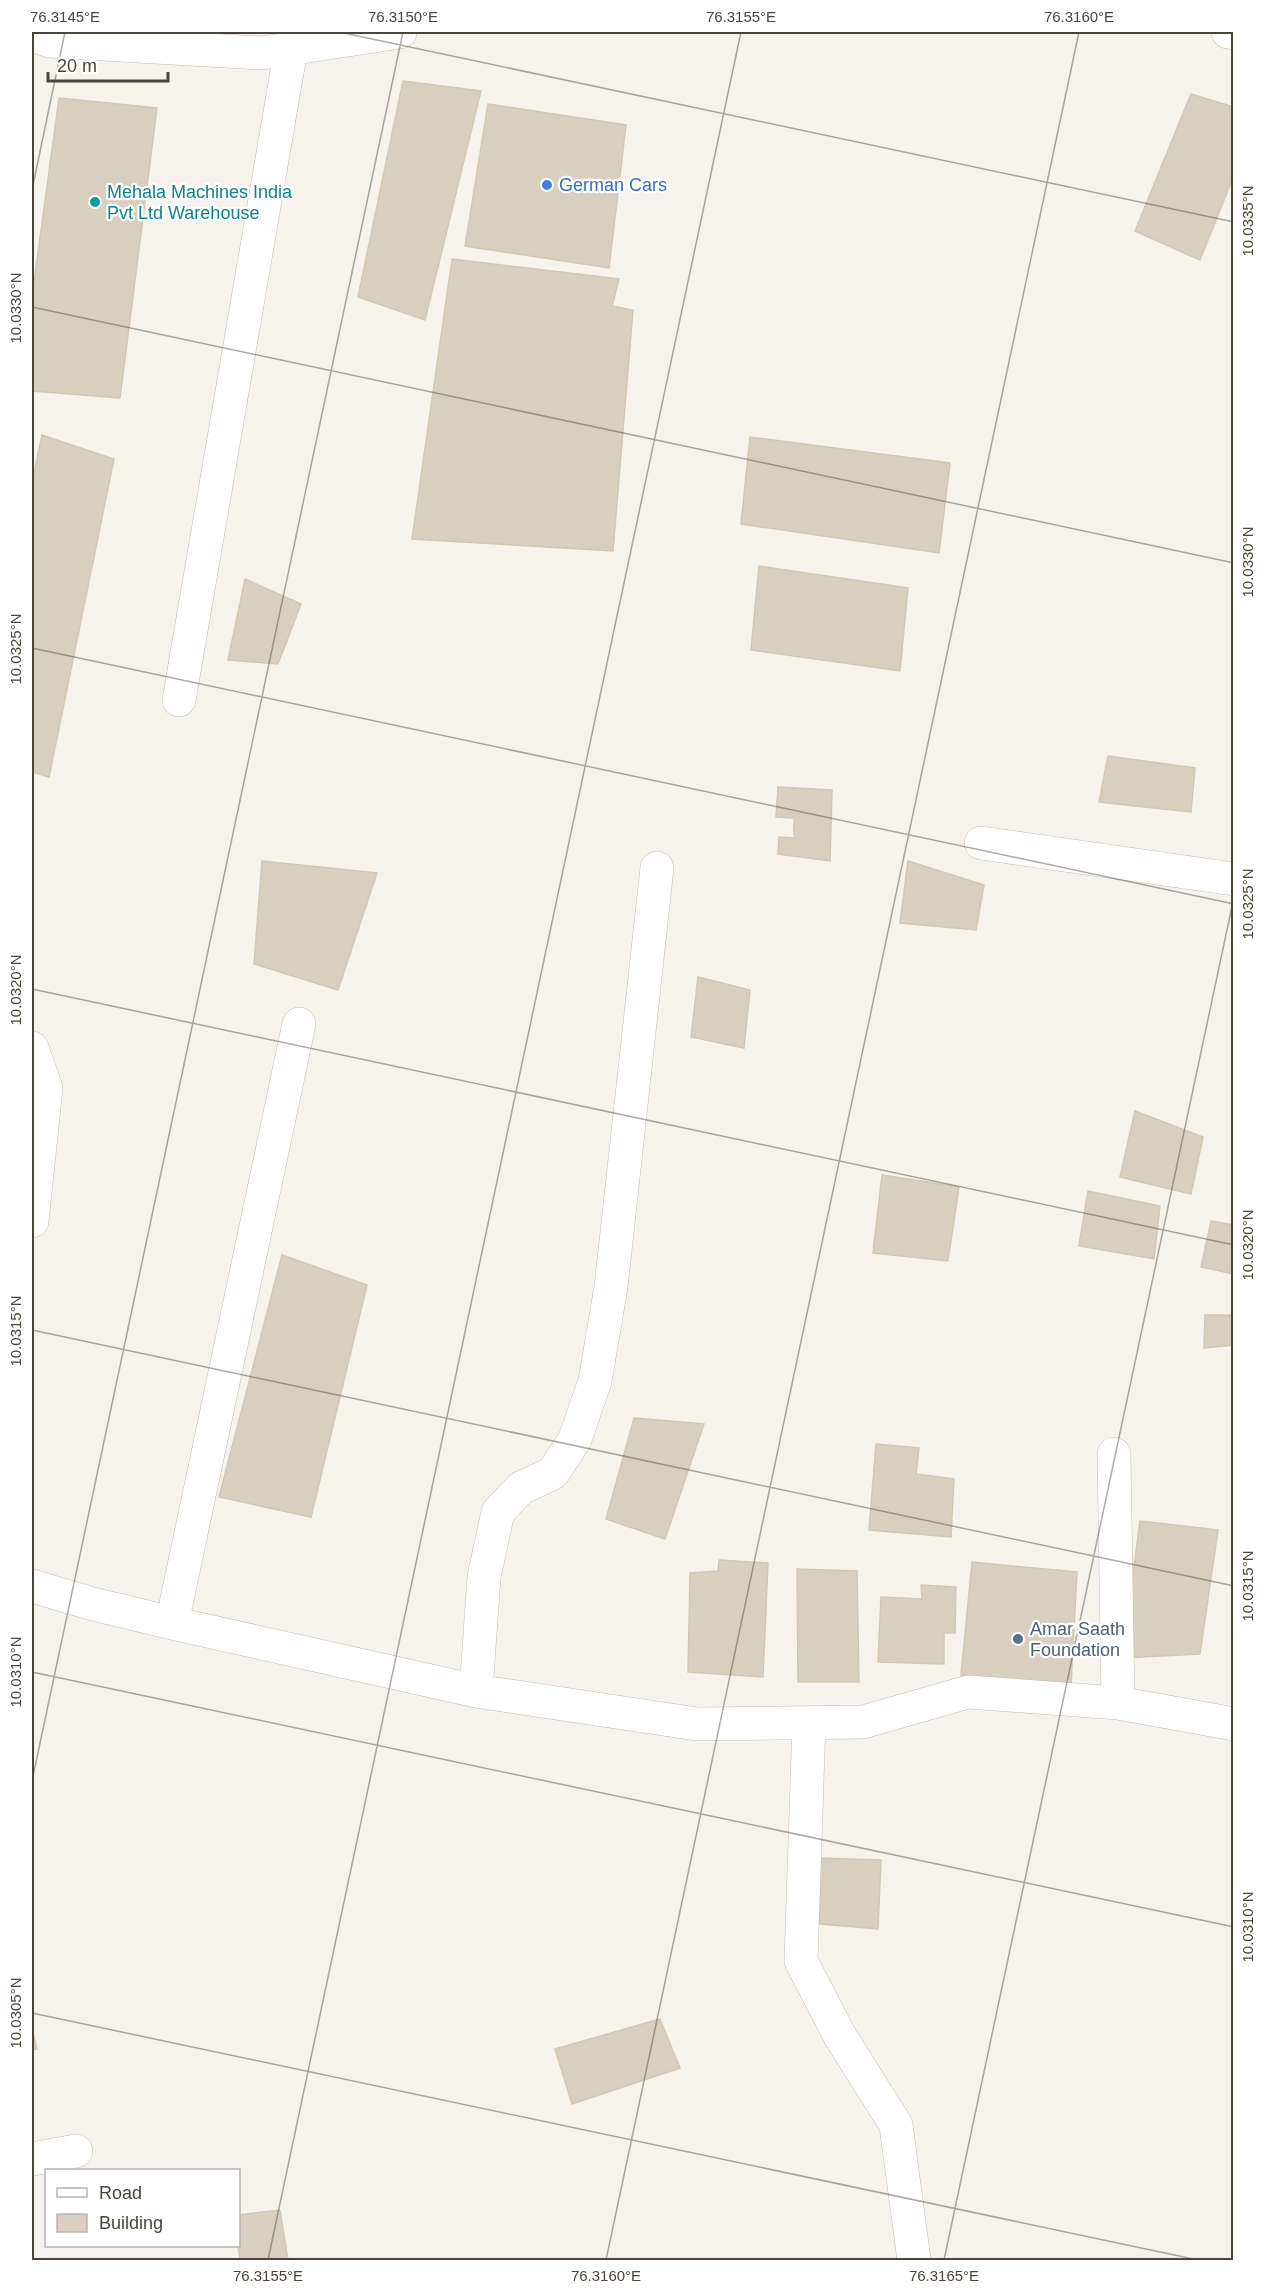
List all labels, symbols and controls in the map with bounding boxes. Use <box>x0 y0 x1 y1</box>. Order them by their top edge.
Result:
text: 76.3145°E <box>30 8 100 25</box>
text: 76.3150°E <box>368 8 438 25</box>
text: 76.3155°E <box>706 8 776 25</box>
text: 76.3160°E <box>1044 8 1114 25</box>
scale bar <box>48 45 168 83</box>
text: 20 m <box>57 56 97 76</box>
place label: German Cars <box>559 175 667 195</box>
marker: German Cars <box>540 178 554 192</box>
place label: Mehala Machines India Pvt Ltd Warehouse <box>107 182 293 223</box>
text: 10.0335°N <box>1239 185 1256 257</box>
marker: Mehala Machines India Pvt Ltd Warehouse <box>88 195 102 209</box>
text: 10.0330°N <box>7 272 24 344</box>
text: 10.0330°N <box>1239 526 1256 598</box>
text: 10.0325°N <box>7 613 24 685</box>
text: 10.0325°N <box>1239 868 1256 940</box>
text: 10.0320°N <box>7 954 24 1026</box>
text: 10.0320°N <box>1239 1209 1256 1281</box>
text: 10.0315°N <box>7 1295 24 1367</box>
text: 10.0315°N <box>1239 1550 1256 1622</box>
place label: Amar Saath Foundation <box>1030 1619 1125 1660</box>
marker: Amar Saath Foundation <box>1011 1632 1025 1646</box>
text: 10.0310°N <box>7 1636 24 1708</box>
text: 10.0310°N <box>1239 1891 1256 1963</box>
text: 10.0305°N <box>7 1977 24 2049</box>
legend <box>45 2169 240 2247</box>
text: Road <box>99 2183 142 2203</box>
text: Building <box>99 2213 163 2233</box>
text: 76.3155°E <box>233 2267 303 2284</box>
text: 76.3160°E <box>571 2267 641 2284</box>
text: 76.3165°E <box>909 2267 979 2284</box>

